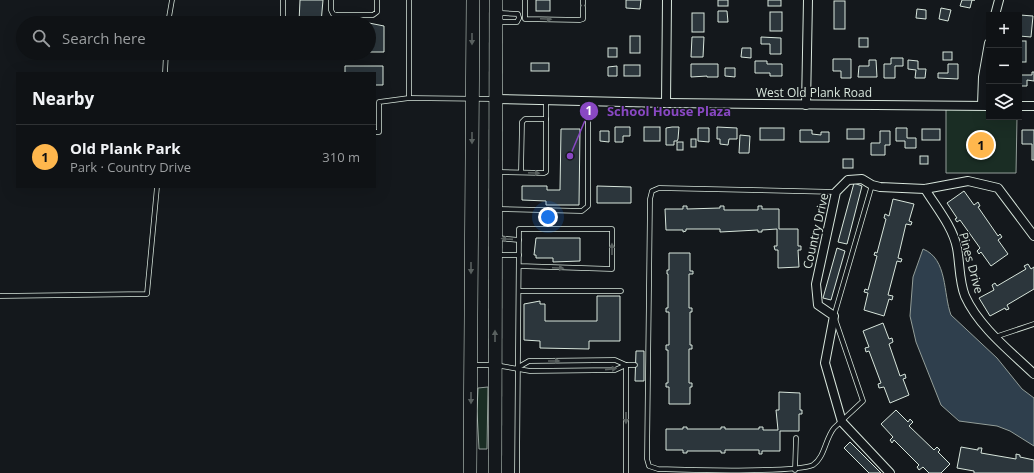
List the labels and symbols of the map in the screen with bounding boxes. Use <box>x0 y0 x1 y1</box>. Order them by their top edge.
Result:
one-way arrow <box>540 16 553 22</box>
one-way arrow <box>469 33 476 45</box>
street label: West Old Plank Road <box>756 84 872 101</box>
callout: School House Plaza <box>579 99 739 124</box>
text: 1 <box>586 102 592 119</box>
text: School House Plaza <box>607 102 731 120</box>
pin: 1 <box>968 130 994 160</box>
one-way arrow <box>469 132 475 145</box>
one-way arrow <box>528 170 541 176</box>
street label: Country Drive <box>799 191 833 270</box>
your location <box>538 207 558 227</box>
street label: Pines Drive <box>955 230 988 296</box>
one-way arrow <box>501 236 513 243</box>
one-way arrow <box>609 242 615 255</box>
one-way arrow <box>468 262 474 275</box>
one-way arrow <box>552 264 564 271</box>
one-way arrow <box>492 329 498 342</box>
one-way arrow <box>548 357 560 364</box>
one-way arrow <box>605 366 617 373</box>
one-way arrow <box>468 392 474 405</box>
one-way arrow <box>623 412 629 425</box>

